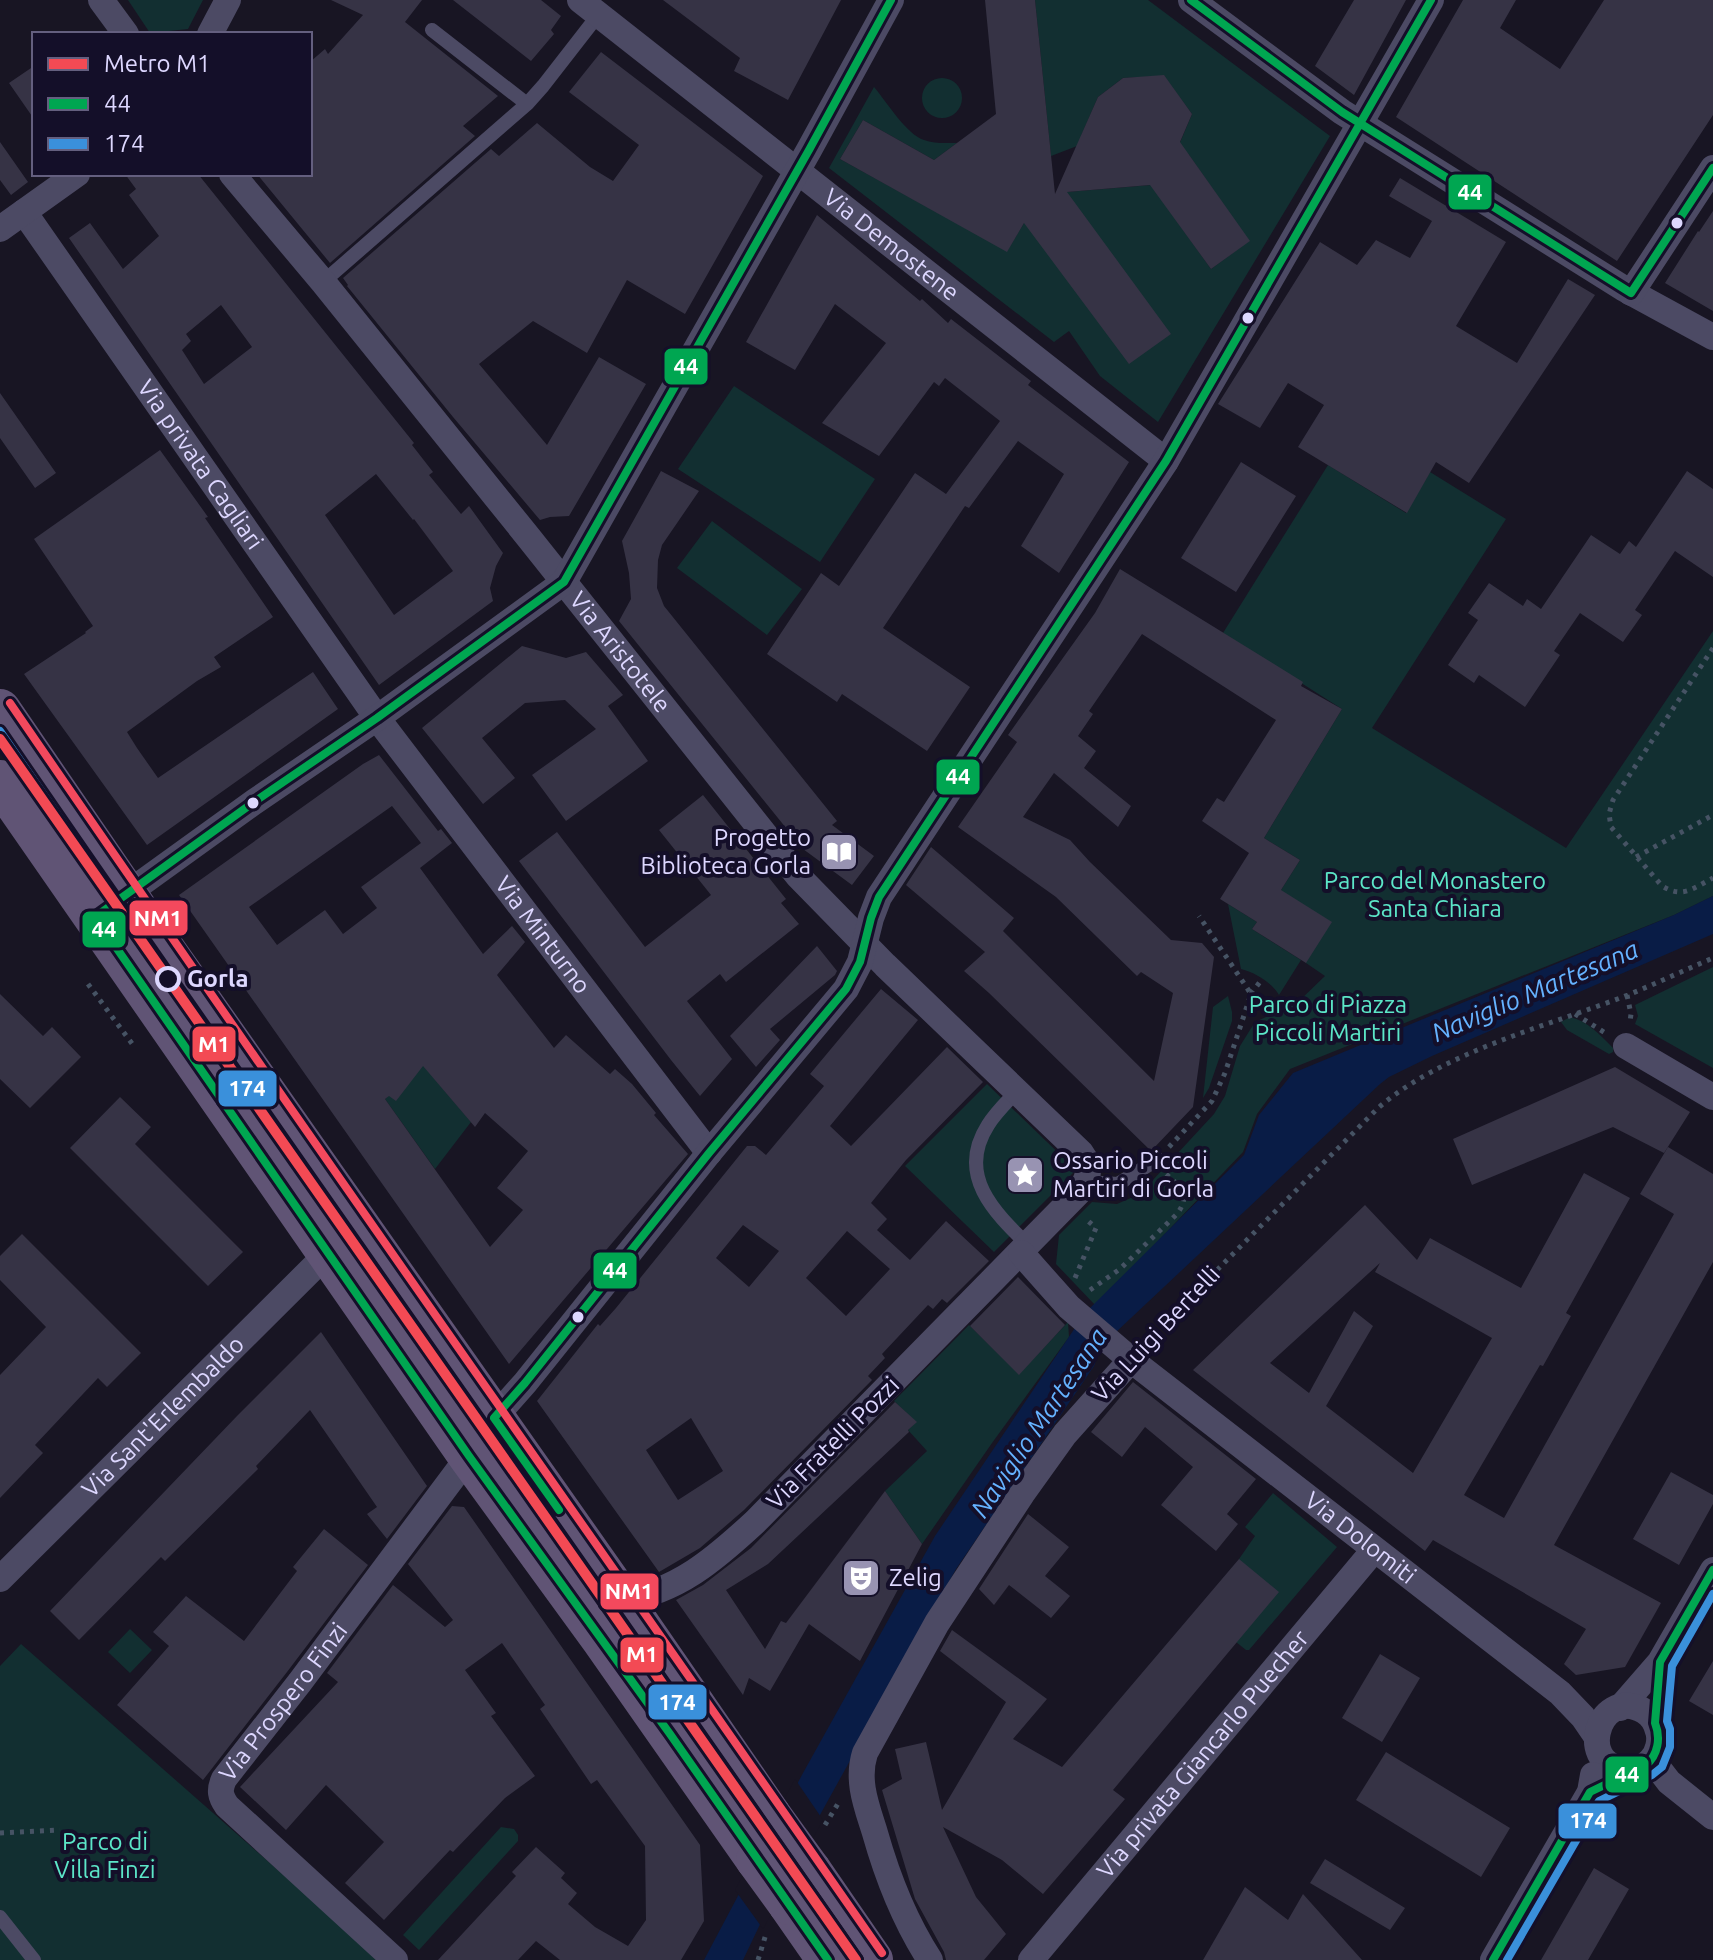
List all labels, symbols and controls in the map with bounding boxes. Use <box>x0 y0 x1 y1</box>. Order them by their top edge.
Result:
legend <box>32 32 312 176</box>
text: Metro M1 <box>104 50 211 77</box>
text: 44 <box>104 90 131 117</box>
text: 174 <box>104 130 145 157</box>
line badge: 44 <box>1447 173 1493 211</box>
text: 44 <box>1458 179 1482 204</box>
street label: Via Demostene <box>818 183 965 306</box>
unlabelled marker <box>1669 215 1685 231</box>
unlabelled marker <box>1240 310 1256 326</box>
line badge: 44 <box>663 347 709 386</box>
text: 44 <box>674 353 698 378</box>
street label: Via privata Cagliari <box>132 374 269 554</box>
street label: Via Aristotele <box>564 586 677 718</box>
line badge: 44 <box>935 758 981 796</box>
text: 44 <box>946 763 970 788</box>
unlabelled marker <box>245 795 261 811</box>
place label: Progetto Biblioteca Gorla <box>640 824 811 879</box>
library icon: Progetto Biblioteca Gorla <box>818 831 860 873</box>
park label: Parco del Monastero Santa Chiara <box>1324 867 1546 922</box>
street label: Via Minturno <box>490 871 596 999</box>
line badge: NM1 <box>128 899 189 937</box>
text: NM1 <box>134 905 182 930</box>
line badge: 44 <box>81 910 127 949</box>
text: 44 <box>92 916 116 941</box>
water label: Naviglio Martesana <box>1427 934 1642 1047</box>
place label: Gorla <box>187 965 249 992</box>
marker: Gorla <box>156 967 180 991</box>
park label: Parco di Piazza Piccoli Martiri <box>1249 991 1407 1046</box>
line badge: M1 <box>191 1025 237 1063</box>
text: M1 <box>198 1031 230 1056</box>
line badge: 174 <box>217 1069 278 1108</box>
text: 174 <box>228 1075 266 1100</box>
place label: Ossario Piccoli Martiri di Gorla <box>1053 1147 1214 1202</box>
place icon: Ossario Piccoli Martiri di Gorla <box>1004 1154 1046 1196</box>
line badge: 44 <box>592 1251 638 1290</box>
text: 44 <box>603 1257 627 1282</box>
street label: Via Luigi Bertelli <box>1086 1260 1225 1407</box>
unlabelled marker <box>570 1309 586 1325</box>
water label: Naviglio Martesana <box>965 1323 1113 1523</box>
street label: Via Sant'Erlembaldo <box>76 1330 249 1503</box>
street label: Via Fratelli Pozzi <box>761 1371 904 1514</box>
street label: Via Dolomiti <box>1300 1486 1421 1589</box>
theatre icon: Zelig <box>840 1557 882 1599</box>
place label: Zelig <box>889 1564 942 1591</box>
line badge: NM1 <box>599 1572 660 1611</box>
text: NM1 <box>605 1578 653 1603</box>
street label: Via Prospero Finzi <box>214 1617 353 1786</box>
street label: Via privata Giancarlo Puecher <box>1091 1625 1314 1883</box>
line badge: M1 <box>619 1636 665 1674</box>
text: M1 <box>626 1641 658 1666</box>
line badge: 174 <box>647 1683 708 1721</box>
text: 174 <box>658 1689 696 1714</box>
line badge: 44 <box>1604 1755 1650 1794</box>
text: 44 <box>1615 1761 1639 1786</box>
line badge: 174 <box>1557 1802 1618 1840</box>
text: 174 <box>1569 1807 1607 1832</box>
park label: Parco di Villa Finzi <box>54 1828 156 1883</box>

